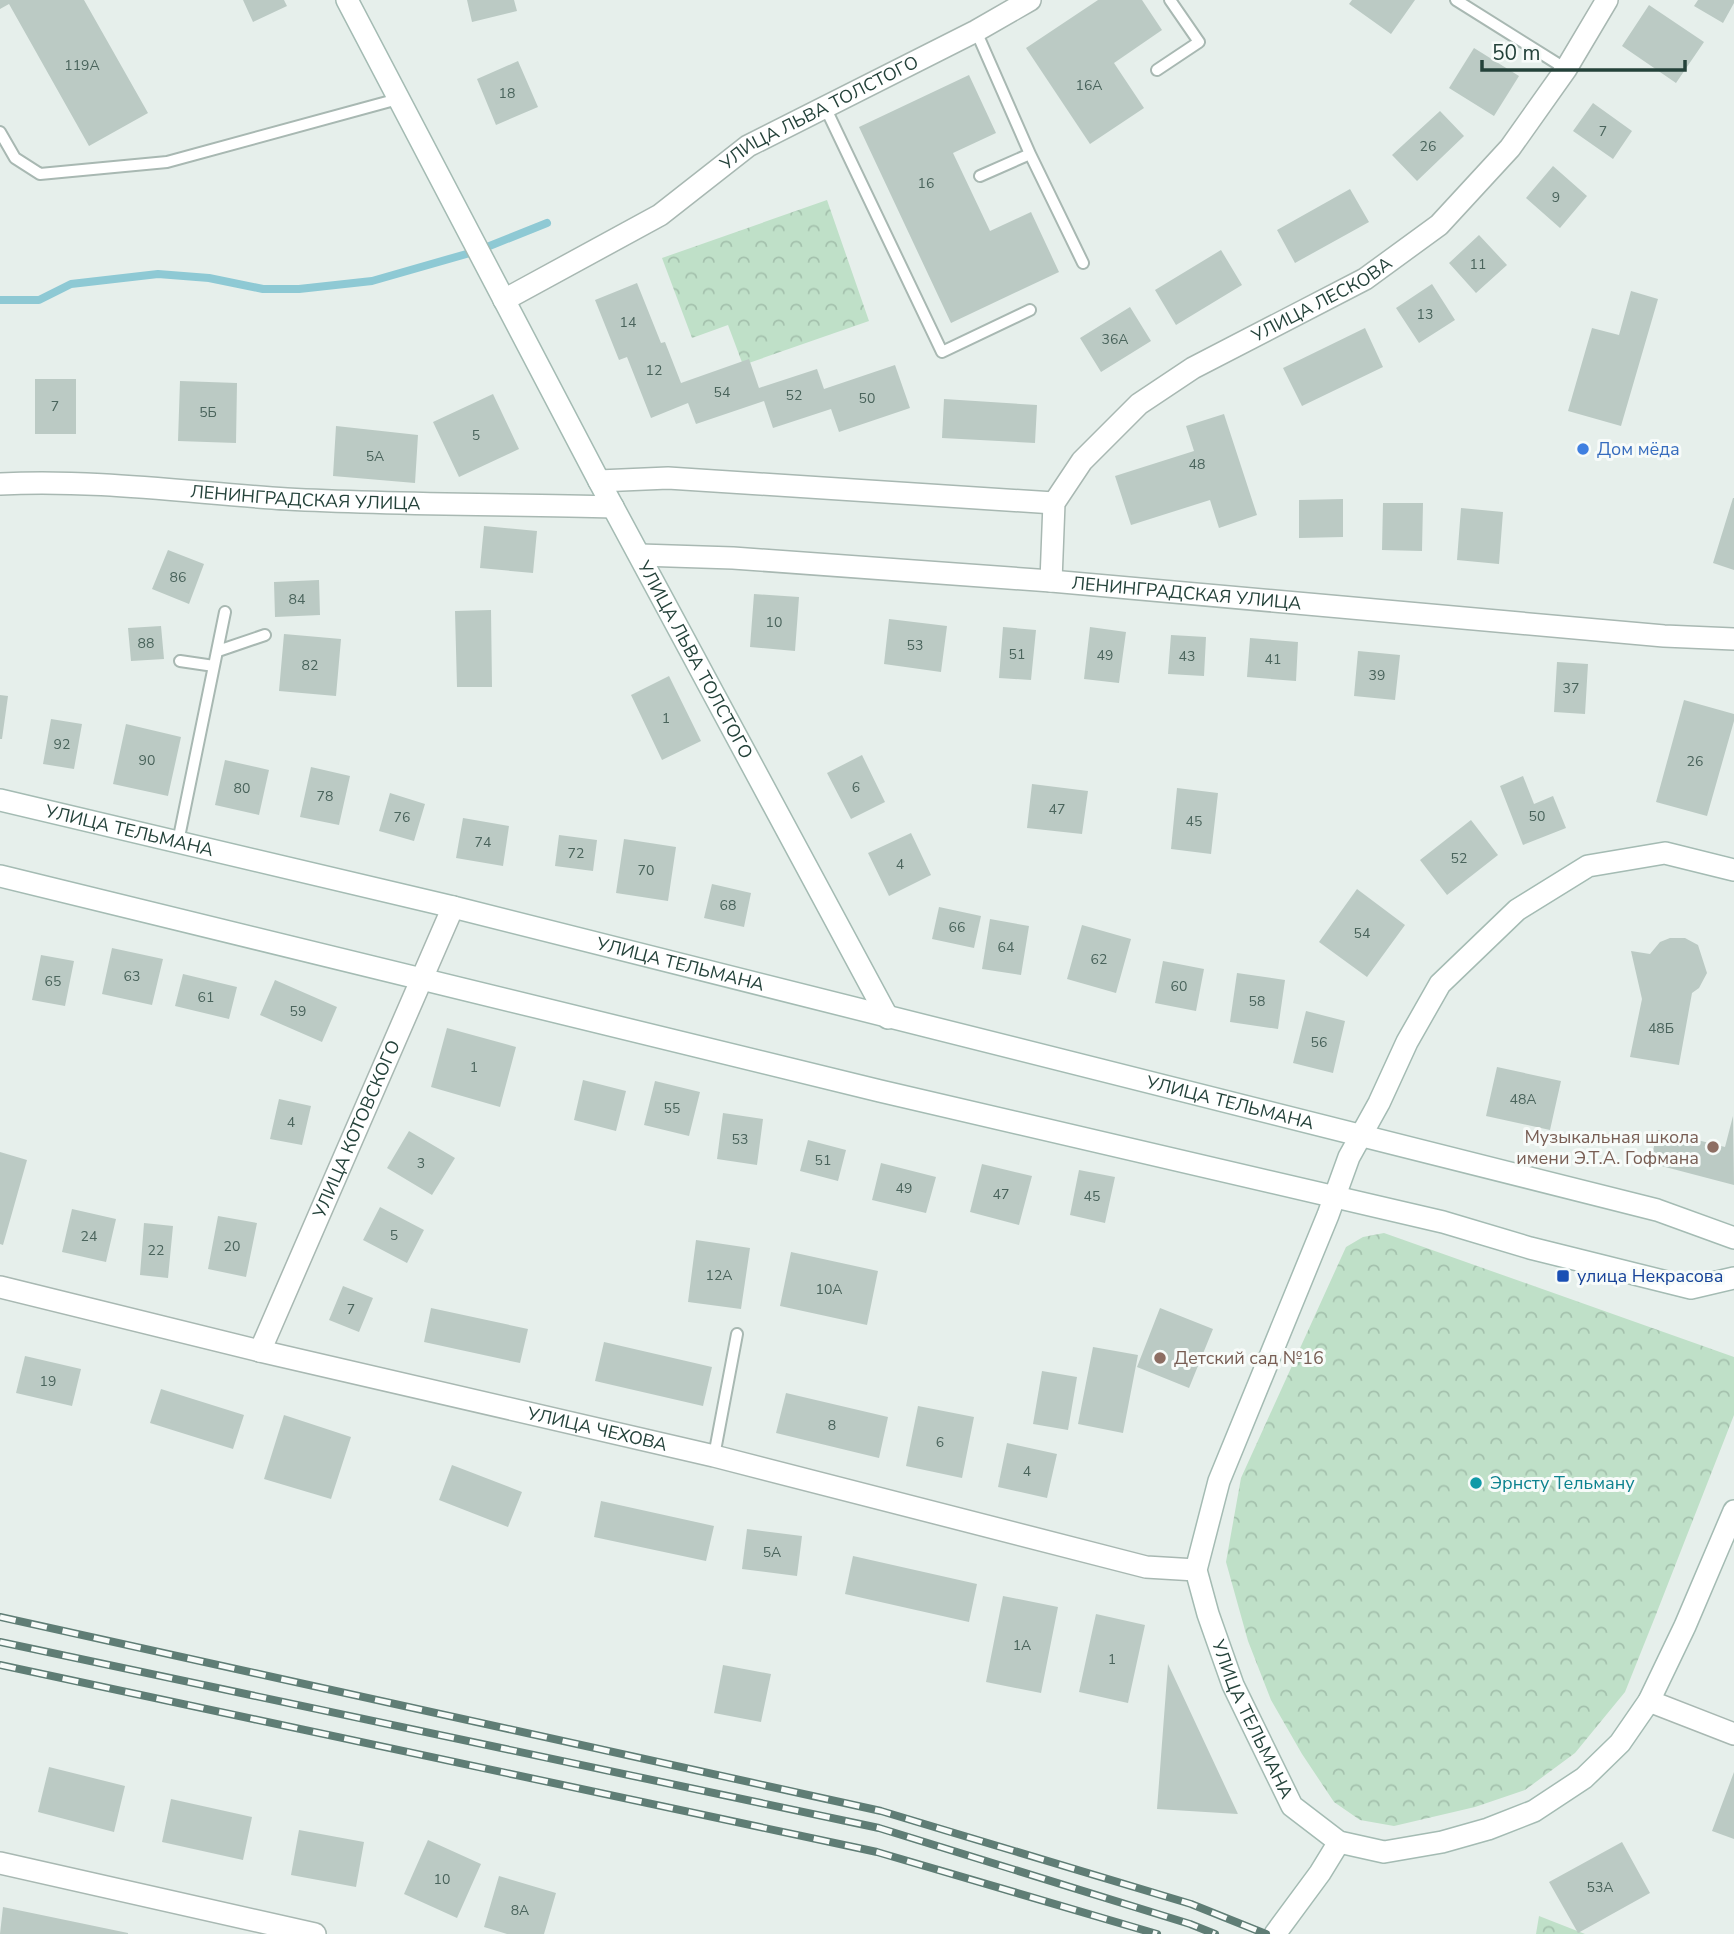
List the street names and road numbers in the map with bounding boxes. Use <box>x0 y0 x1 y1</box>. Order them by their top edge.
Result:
street label: УЛИЦА ЛЬВА ТОЛСТОГО <box>714 50 923 176</box>
street label: УЛИЦА ЛЕСКОВА <box>1247 251 1397 348</box>
street label: ЛЕНИНГРАДСКАЯ УЛИЦА <box>190 479 421 516</box>
street label: УЛИЦА ЛЬВА ТОЛСТОГО <box>632 556 758 763</box>
street label: ЛЕНИНГРАДСКАЯ УЛИЦА <box>1071 571 1302 615</box>
street label: УЛИЦА ТЕЛЬМАНА <box>42 799 216 862</box>
street label: УЛИЦА ТЕЛЬМАНА <box>593 931 767 997</box>
street label: УЛИЦА КОТОВСКОГО <box>307 1036 406 1223</box>
street label: УЛИЦА ТЕЛЬМАНА <box>1143 1070 1317 1135</box>
street label: УЛИЦА ЧЕХОВА <box>524 1401 670 1457</box>
street label: УЛИЦА ТЕЛЬМАНА <box>1206 1636 1299 1803</box>

